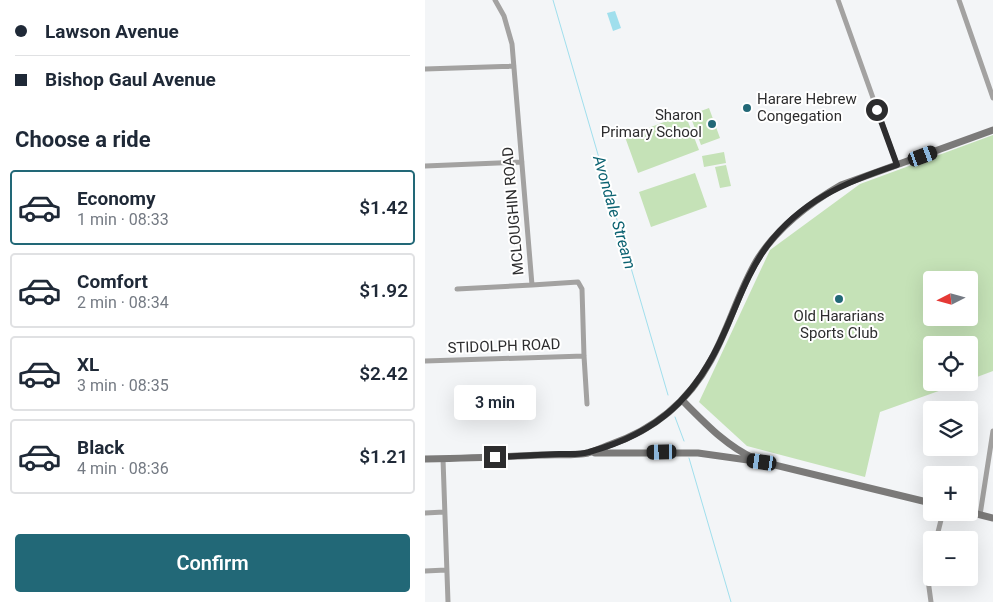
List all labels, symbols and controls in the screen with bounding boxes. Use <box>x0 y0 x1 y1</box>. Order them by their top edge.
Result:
text: Lawson Avenue <box>45 20 179 43</box>
text: Bishop Gaul Avenue <box>45 68 216 91</box>
place label: Harare Hebrew Congegation <box>757 90 857 125</box>
route start <box>866 99 888 121</box>
marker: Harare Hebrew Congegation <box>741 102 753 114</box>
place label: Sharon Primary School <box>601 106 702 141</box>
marker: Sharon Primary School <box>706 118 718 130</box>
text: Choose a ride <box>15 127 151 152</box>
car <box>906 144 939 168</box>
street label: MCLOUGHIN ROAD <box>498 146 528 276</box>
water label: Avondale Stream <box>589 152 640 271</box>
icon: car <box>17 185 62 230</box>
text: Economy <box>77 187 156 210</box>
text: $1.42 <box>359 196 408 219</box>
text: 1 min · 08:33 <box>77 210 169 229</box>
icon: car <box>17 268 62 313</box>
text: Comfort <box>77 270 148 293</box>
north arrow <box>923 271 977 326</box>
map controls <box>923 271 978 586</box>
text: $1.92 <box>359 279 408 302</box>
text: 2 min · 08:34 <box>77 293 169 312</box>
marker: Old Hararians Sports Club <box>833 293 845 305</box>
place label: Old Hararians Sports Club <box>794 307 884 342</box>
street label: STIDOLPH ROAD <box>447 335 561 357</box>
button: locate <box>923 336 978 391</box>
icon: car <box>17 351 62 396</box>
text: XL <box>77 353 99 376</box>
text: $2.42 <box>359 362 408 385</box>
text: 3 min · 08:35 <box>77 376 169 395</box>
callout: 3 min <box>454 384 536 420</box>
text: 3 min <box>475 393 515 412</box>
button: layers <box>923 401 978 456</box>
icon: car <box>17 434 62 479</box>
text: Black <box>77 436 124 459</box>
car <box>646 444 677 460</box>
text: $1.21 <box>359 445 408 468</box>
route end <box>484 446 506 468</box>
car <box>746 452 777 472</box>
text: 4 min · 08:36 <box>77 459 169 478</box>
button: + <box>923 466 978 521</box>
button: − <box>923 531 978 586</box>
button: Confirm <box>15 534 410 592</box>

